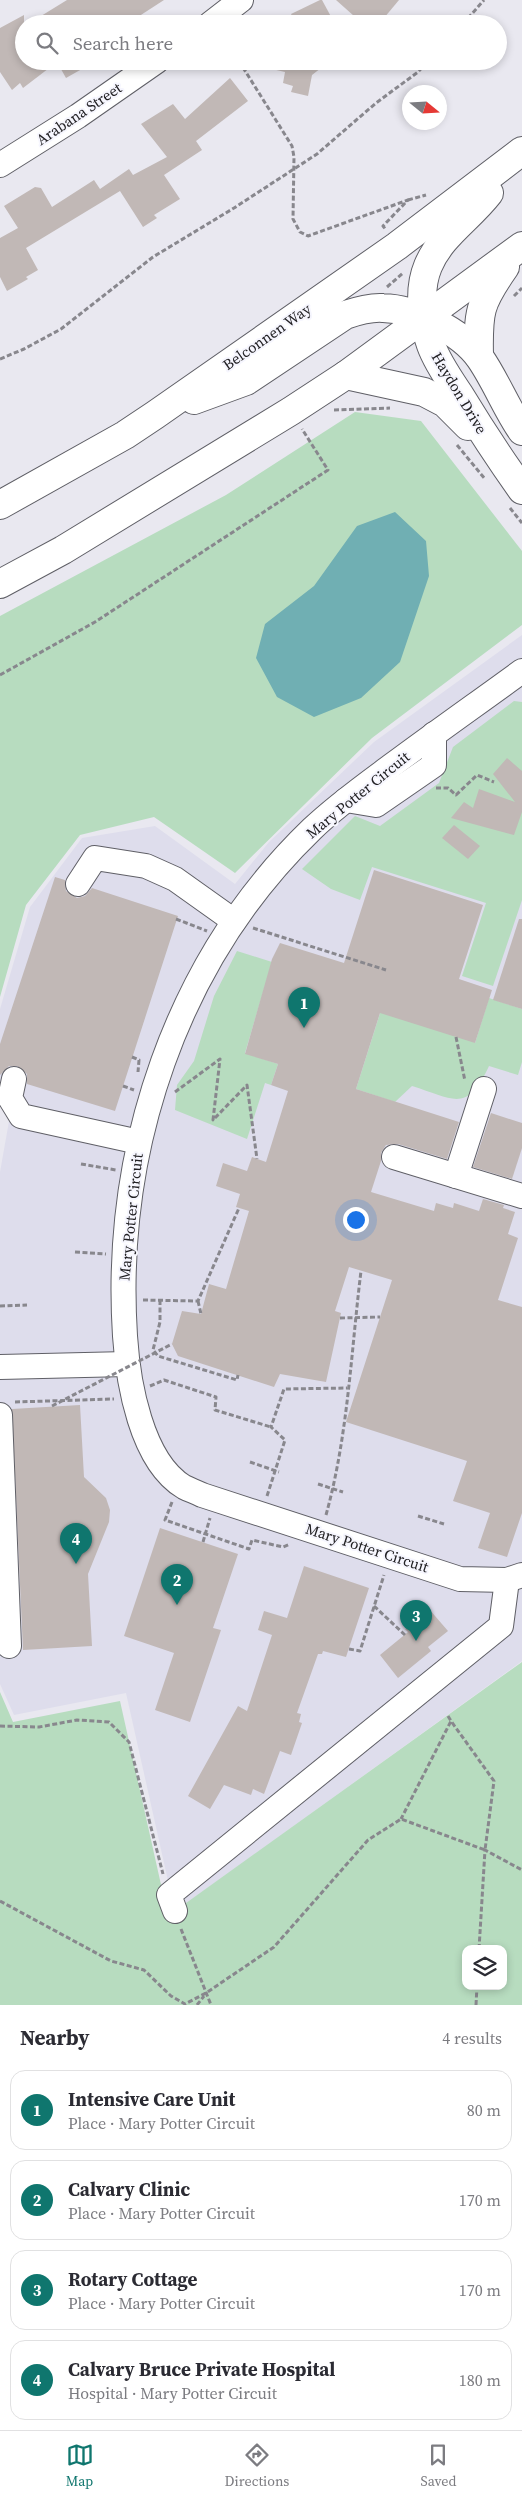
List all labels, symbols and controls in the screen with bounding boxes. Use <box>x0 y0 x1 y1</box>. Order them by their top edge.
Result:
search box <box>15 15 507 70</box>
icon: search <box>33 29 61 57</box>
text: Search here <box>73 30 173 56</box>
street label: Arabana Street <box>32 77 126 150</box>
north arrow <box>402 85 447 130</box>
street label: Belconnen Way <box>218 298 315 375</box>
street label: Haydon Drive <box>427 348 492 438</box>
street label: Mary Potter Circuit <box>301 746 414 843</box>
pin: 1 <box>288 987 320 1028</box>
street label: Mary Potter Circuit <box>113 1152 148 1282</box>
your location <box>343 1207 369 1233</box>
street label: Mary Potter Circuit <box>303 1518 431 1577</box>
pin: 4 <box>60 1523 92 1564</box>
pin: 2 <box>161 1564 193 1605</box>
pin: 3 <box>400 1600 432 1641</box>
map controls <box>462 1945 507 1990</box>
button: layers <box>462 1945 507 1990</box>
text: Nearby <box>20 2023 90 2052</box>
text: 4 results <box>442 2027 502 2049</box>
text: Intensive Care Unit <box>68 2086 235 2112</box>
text: 1 <box>33 2099 41 2121</box>
text: 80 m <box>467 2099 501 2121</box>
text: Place · Mary Potter Circuit <box>68 2112 255 2134</box>
text: Calvary Clinic <box>68 2176 190 2202</box>
text: 2 <box>33 2189 41 2211</box>
text: 170 m <box>459 2189 501 2211</box>
text: Place · Mary Potter Circuit <box>68 2202 255 2224</box>
text: Rotary Cottage <box>68 2266 197 2292</box>
text: 3 <box>33 2279 41 2301</box>
text: 170 m <box>459 2279 501 2301</box>
text: Place · Mary Potter Circuit <box>68 2292 255 2314</box>
text: Calvary Bruce Private Hospital <box>68 2356 336 2382</box>
text: 4 <box>33 2369 41 2391</box>
text: 180 m <box>459 2369 501 2391</box>
text: Hospital · Mary Potter Circuit <box>68 2382 277 2404</box>
tab: Map <box>66 2441 94 2491</box>
tab: Directions <box>225 2441 289 2491</box>
tab: Saved <box>421 2441 456 2491</box>

